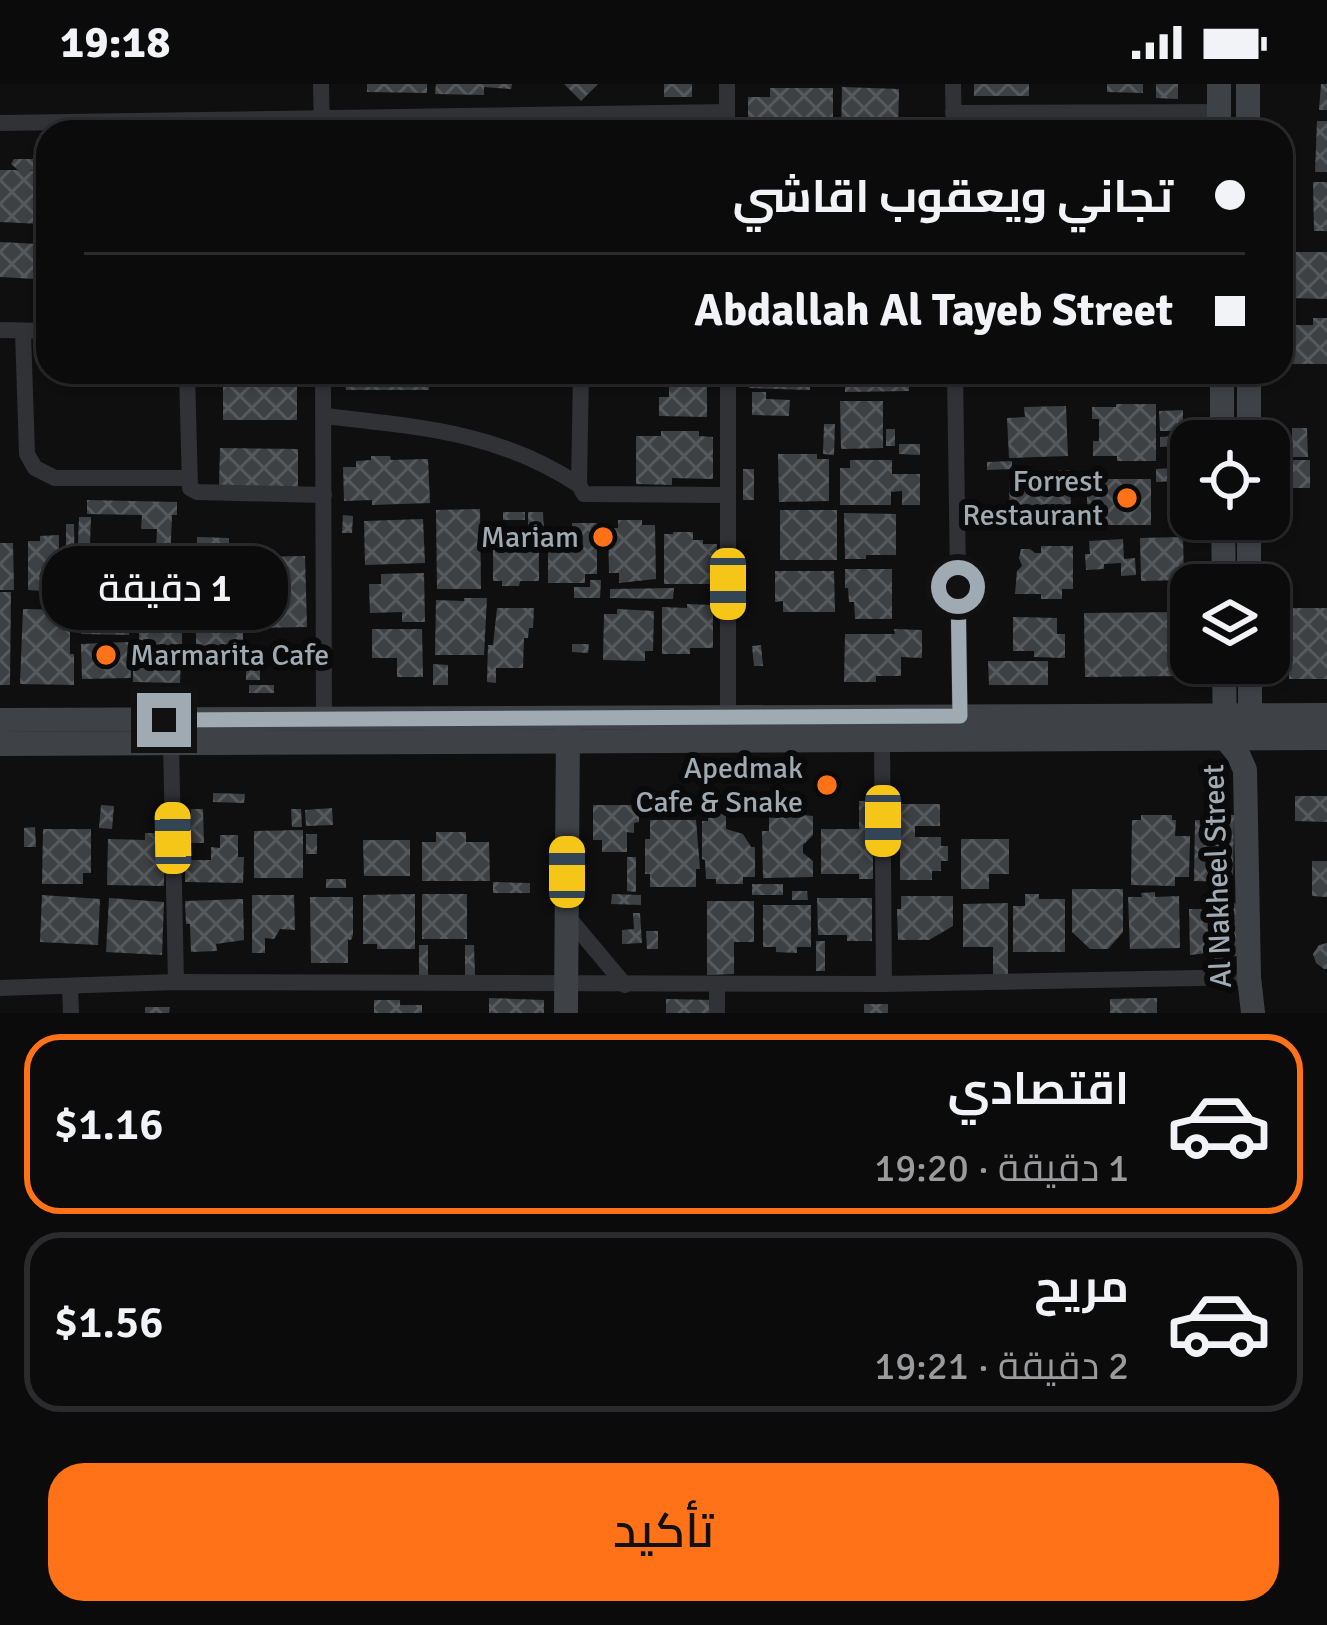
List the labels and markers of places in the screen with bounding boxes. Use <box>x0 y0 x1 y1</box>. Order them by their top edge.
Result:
place label: Forrest Restaurant <box>962 463 1103 534</box>
marker: Forrest Restaurant <box>1114 485 1140 511</box>
place label: Mariam <box>481 519 579 556</box>
marker: Mariam <box>590 524 616 550</box>
place label: Marmarita Cafe <box>130 637 329 674</box>
marker: Marmarita Cafe <box>93 642 119 668</box>
place label: Apedmak Cafe & Snake <box>636 750 803 821</box>
marker: Apedmak Cafe & Snake <box>814 772 840 798</box>

